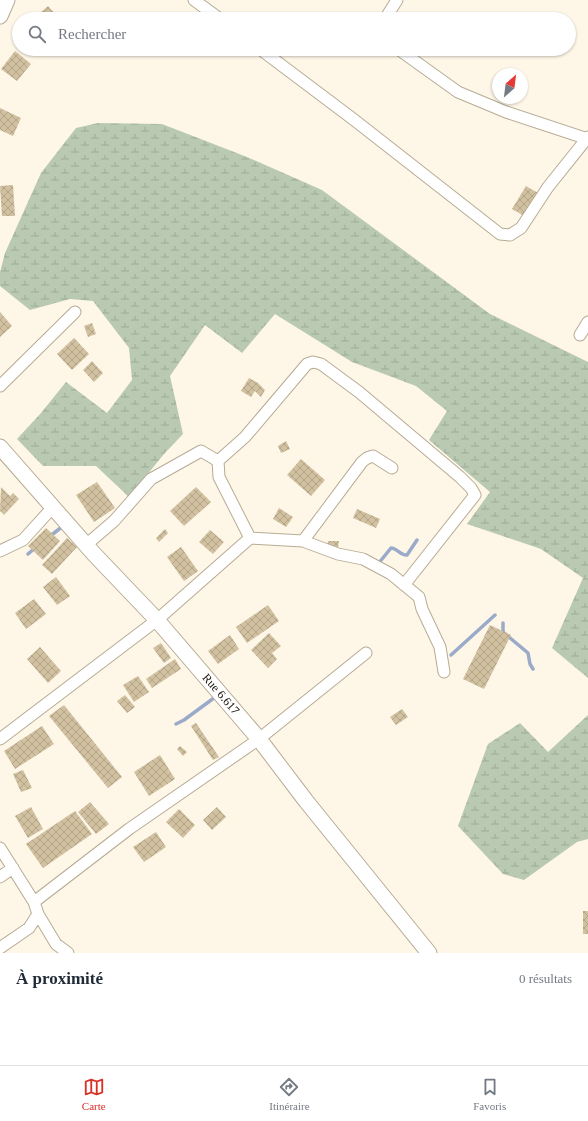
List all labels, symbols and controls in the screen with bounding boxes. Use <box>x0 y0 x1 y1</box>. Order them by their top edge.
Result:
search box <box>12 12 576 56</box>
icon: search <box>26 23 48 45</box>
text: Rechercher <box>58 26 126 42</box>
north arrow <box>492 68 528 104</box>
street label: Rue 6.617 <box>200 671 242 717</box>
text: À proximité <box>16 969 103 988</box>
text: 0 résultats <box>519 971 572 986</box>
tab: Carte <box>82 1076 106 1112</box>
tab: Itinéraire <box>269 1076 310 1112</box>
tab: Favoris <box>473 1076 506 1112</box>

